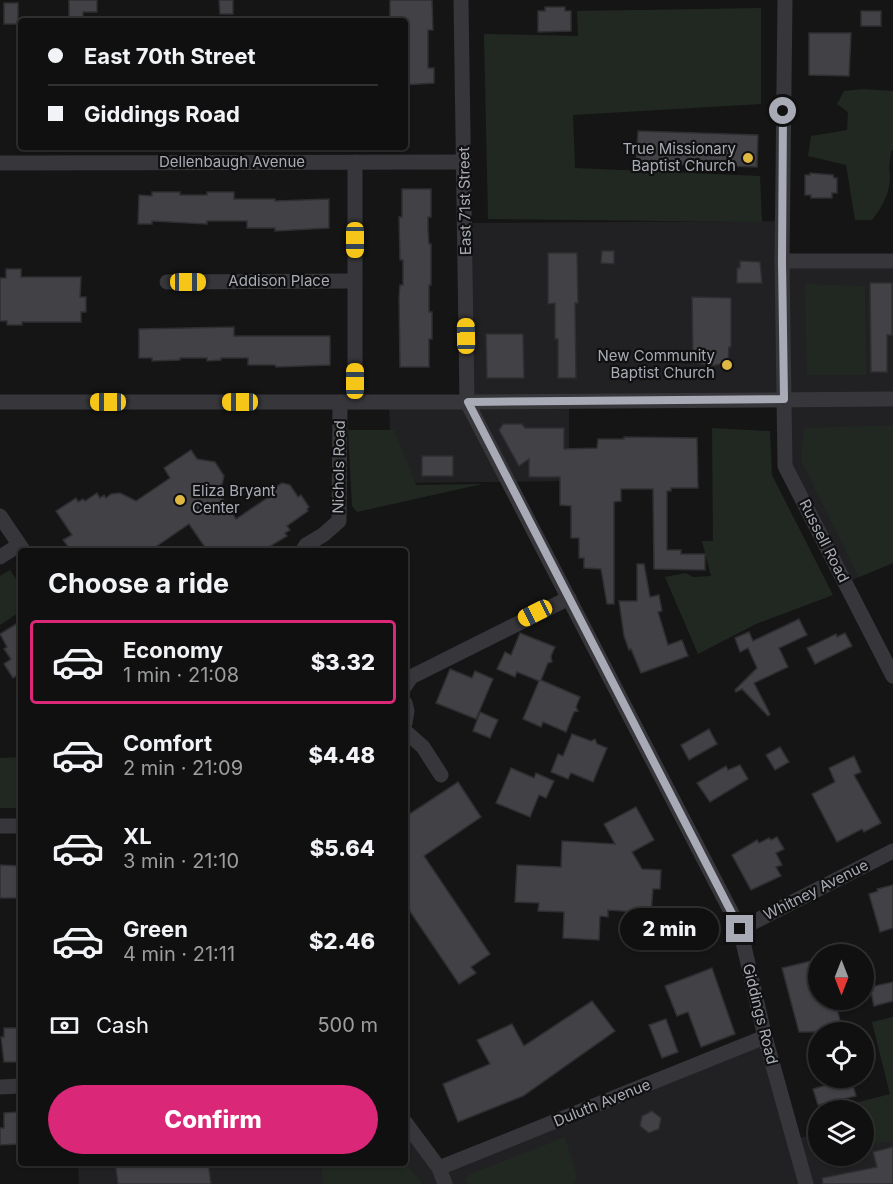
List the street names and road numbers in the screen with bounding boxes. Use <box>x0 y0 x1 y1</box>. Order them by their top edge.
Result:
street label: East 71st Street <box>454 147 475 255</box>
street label: Dellenbaugh Avenue <box>159 152 305 171</box>
street label: Addison Place <box>228 271 330 290</box>
street label: Nichols Road <box>328 420 349 514</box>
street label: Russell Road <box>795 496 854 586</box>
street label: Whitney Avenue <box>760 855 871 924</box>
street label: Giddings Road <box>739 962 782 1066</box>
street label: Duluth Avenue <box>551 1074 653 1131</box>

